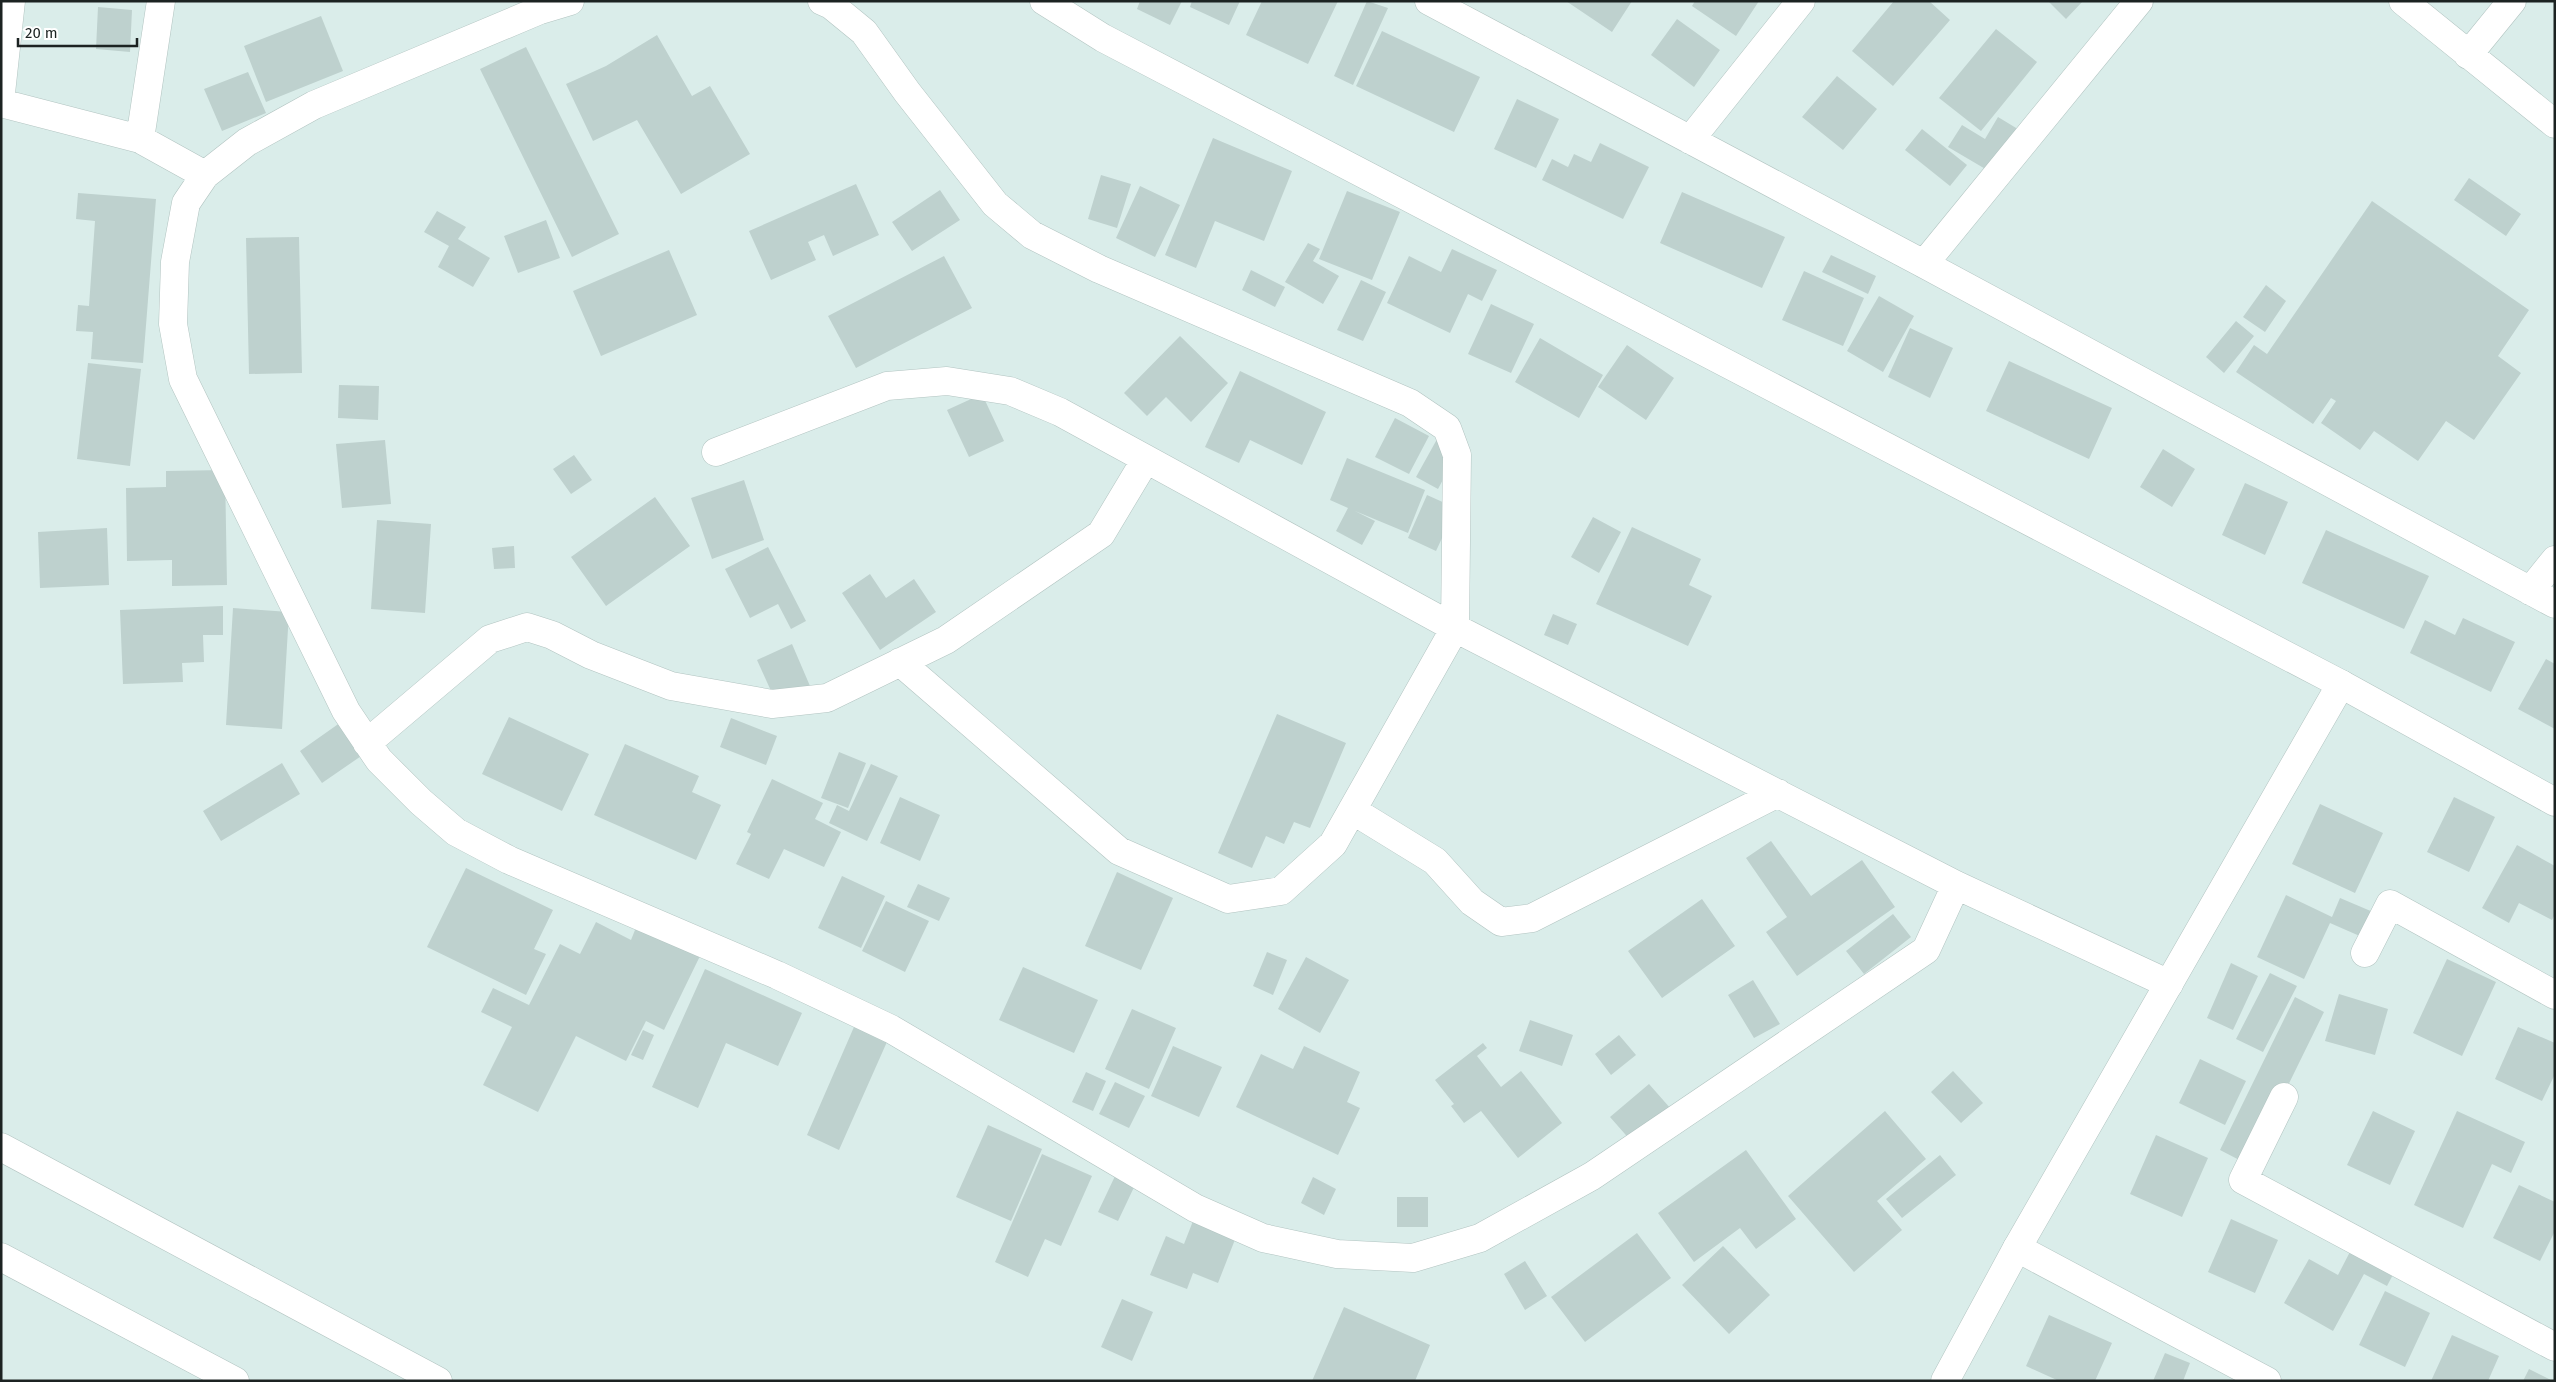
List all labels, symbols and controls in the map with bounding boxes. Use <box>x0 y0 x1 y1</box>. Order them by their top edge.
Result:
scale bar <box>18 15 136 47</box>
text: 20 m <box>25 24 58 42</box>

